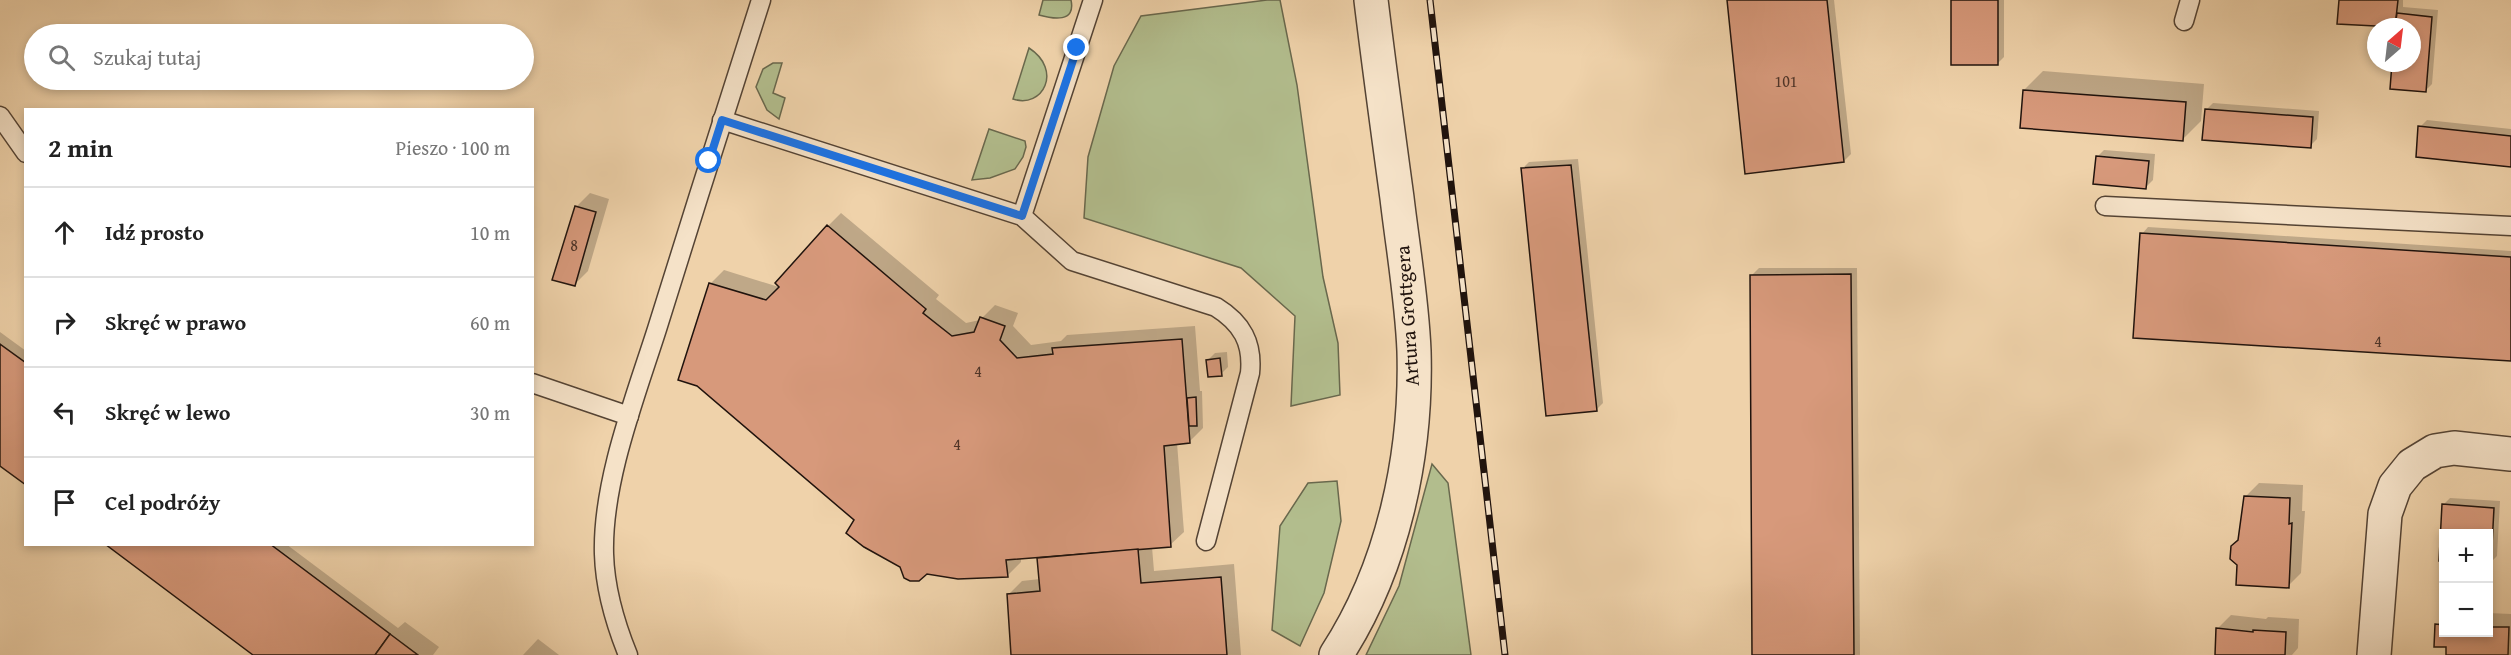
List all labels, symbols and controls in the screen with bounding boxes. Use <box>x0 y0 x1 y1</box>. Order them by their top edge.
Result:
north arrow <box>2367 18 2421 72</box>
search box <box>24 24 534 90</box>
route end <box>1063 34 1089 60</box>
icon: search <box>45 41 78 74</box>
text: Szukaj tutaj <box>93 41 201 73</box>
house number: 101 <box>1774 69 1798 93</box>
text: 2 min <box>48 128 113 167</box>
text: Pieszo · 100 m <box>396 133 510 162</box>
route start <box>695 147 721 173</box>
icon: ahead <box>48 216 81 249</box>
text: Idź prosto <box>105 216 204 248</box>
text: 10 m <box>470 218 510 247</box>
house number: 8 <box>570 233 578 257</box>
street label: Artura Grottgera <box>1387 244 1426 387</box>
icon: right <box>48 306 81 339</box>
text: Skręć w prawo <box>105 306 246 338</box>
text: 60 m <box>470 308 510 337</box>
house number: 4 <box>2374 329 2382 353</box>
house number: 4 <box>974 359 982 383</box>
icon: left <box>48 396 81 429</box>
text: Skręć w lewo <box>105 396 231 428</box>
text: 30 m <box>470 398 510 427</box>
house number: 4 <box>953 432 961 456</box>
icon: arrive <box>48 486 81 519</box>
text: Cel podróży <box>105 486 220 518</box>
map controls <box>2439 529 2493 637</box>
button: + <box>2439 529 2493 583</box>
button: − <box>2439 583 2493 637</box>

